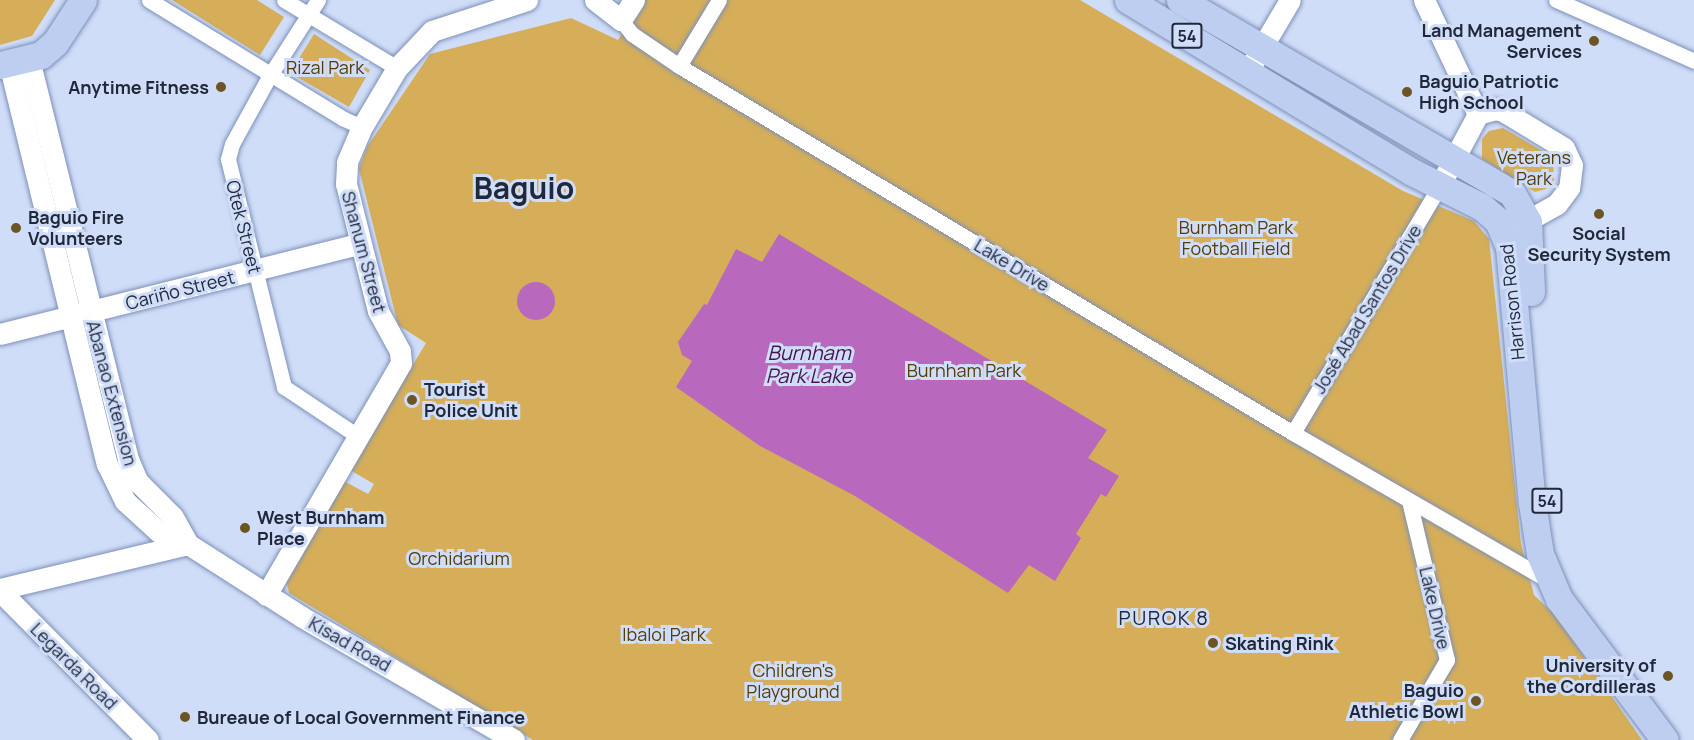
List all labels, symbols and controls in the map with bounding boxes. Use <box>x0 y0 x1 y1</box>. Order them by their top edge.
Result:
place label: Land Management Services <box>1422 20 1582 63</box>
road number: 54 <box>1170 23 1204 49</box>
marker: Land Management Services <box>1587 34 1601 48</box>
park label: Rizal Park <box>286 56 364 78</box>
place label: Baguio Patriotic High School <box>1419 71 1559 113</box>
place label: Anytime Fitness <box>68 76 209 98</box>
marker: Anytime Fitness <box>214 80 228 94</box>
marker: Baguio Patriotic High School <box>1400 85 1414 99</box>
park label: Veterans Park <box>1497 147 1571 190</box>
district label: Baguio <box>474 170 574 206</box>
street label: Otek Street <box>222 178 266 276</box>
street label: Shanum Street <box>337 189 391 315</box>
place label: Baguio Fire Volunteers <box>28 207 124 250</box>
marker: Social Security System <box>1592 207 1606 221</box>
park label: Burnham Park Football Field <box>1179 217 1293 260</box>
marker: Baguio Fire Volunteers <box>9 221 23 235</box>
street label: José Abad Santos Drive <box>1308 221 1426 397</box>
place label: Social Security System <box>1527 223 1671 266</box>
street label: Lake Drive <box>970 234 1054 296</box>
street label: Harrison Road <box>1495 243 1529 361</box>
street label: Cariño Street <box>123 266 237 314</box>
street label: Abanao Extension <box>82 318 142 468</box>
water label: Burnham Park Lake <box>766 340 852 387</box>
park label: Burnham Park <box>907 359 1021 381</box>
place label: Tourist Police Unit <box>424 379 518 422</box>
marker: Tourist Police Unit <box>405 393 419 407</box>
road number: 54 <box>1530 488 1564 514</box>
place label: West Burnham Place <box>257 507 384 550</box>
marker: West Burnham Place <box>238 521 252 535</box>
park label: Orchidarium <box>408 547 510 569</box>
street label: Lake Drive <box>1415 565 1455 651</box>
district label: PUROK 8 <box>1118 605 1210 629</box>
street label: Kisad Road <box>305 612 395 676</box>
street label: Legarda Road <box>26 618 122 714</box>
park label: Ibaloi Park <box>622 623 706 645</box>
place label: Skating Rink <box>1225 632 1334 654</box>
marker: Skating Rink <box>1206 636 1220 650</box>
place label: University of the Cordilleras <box>1527 655 1656 698</box>
park label: Children's Playground <box>746 660 840 702</box>
marker: University of the Cordilleras <box>1661 669 1675 683</box>
place label: Baguio Athletic Bowl <box>1349 680 1464 722</box>
marker: Baguio Athletic Bowl <box>1469 694 1483 708</box>
place label: Bureaue of Local Government Finance <box>197 706 525 728</box>
marker: Bureaue of Local Government Finance <box>178 710 192 724</box>

